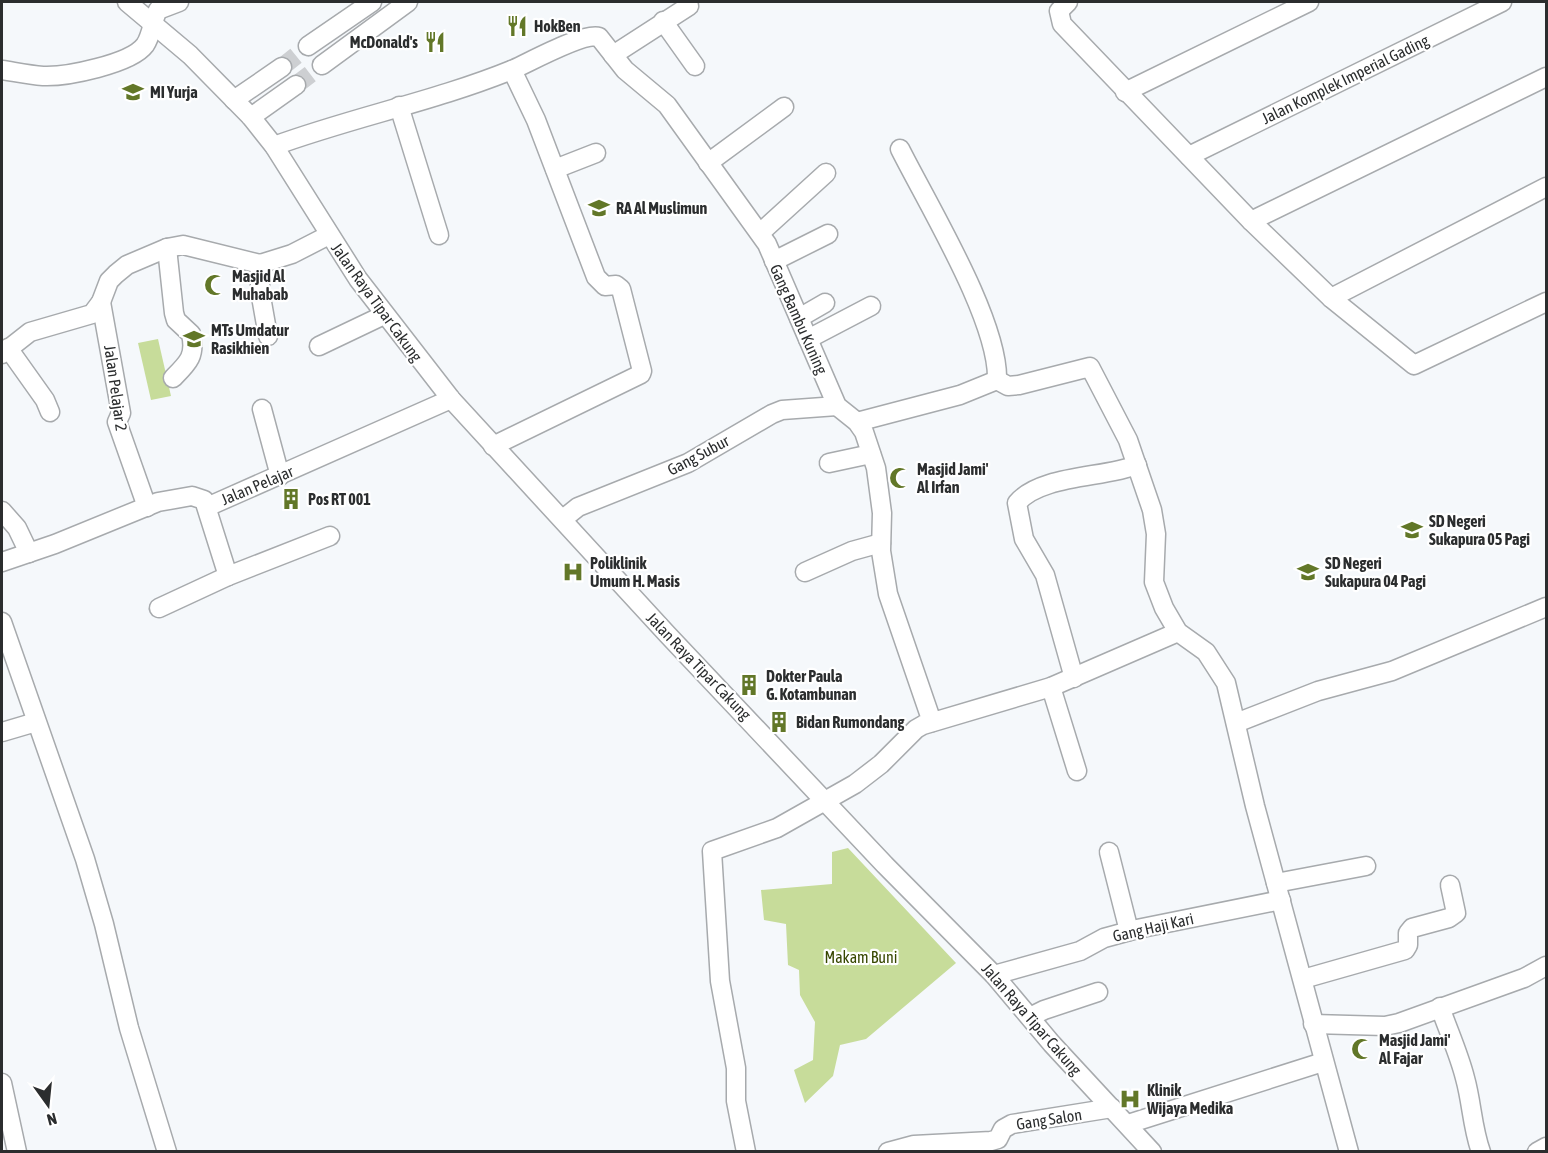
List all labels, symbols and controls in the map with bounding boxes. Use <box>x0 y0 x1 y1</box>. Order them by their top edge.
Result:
restaurant icon: HokBen <box>505 14 529 38</box>
place label: HokBen <box>534 17 581 35</box>
restaurant icon: McDonald's <box>423 30 447 54</box>
street label: Jalan Komplek Imperial Gading <box>1259 31 1432 128</box>
place label: McDonald's <box>350 33 418 51</box>
school or university icon: MI Yurja <box>121 80 145 104</box>
place label: MI Yurja <box>150 83 198 101</box>
school or university icon: RA Al Muslimun <box>587 196 611 220</box>
place label: RA Al Muslimun <box>616 199 708 217</box>
street label: Jalan Raya Tipar Cakung <box>327 239 426 365</box>
street label: Gang Bambu Kuning <box>766 261 831 377</box>
place label: Masjid Al Muhabab <box>232 267 289 303</box>
mosque icon: Masjid Al Muhabab <box>203 273 227 297</box>
place label: MTs Umdatur Rasikhien <box>211 321 289 357</box>
school or university icon: MTs Umdatur Rasikhien <box>182 327 206 351</box>
street label: Jalan Pelajar 2 <box>100 344 131 432</box>
street label: Gang Subur <box>664 431 733 480</box>
place label: Masjid Jami' Al Irfan <box>916 460 989 496</box>
street label: Jalan Pelajar <box>218 462 296 509</box>
mosque icon: Masjid Jami' Al Irfan <box>888 466 912 490</box>
building icon: Pos RT 001 <box>279 487 303 511</box>
place label: Pos RT 001 <box>308 490 371 508</box>
place label: SD Negeri Sukapura 05 Pagi <box>1429 512 1530 548</box>
school or university icon: SD Negeri Sukapura 05 Pagi <box>1400 518 1424 542</box>
place label: Poliklinik Umum H. Masis <box>590 554 680 590</box>
place label: SD Negeri Sukapura 04 Pagi <box>1325 554 1426 590</box>
hospital icon: Poliklinik Umum H. Masis <box>561 560 585 584</box>
school or university icon: SD Negeri Sukapura 04 Pagi <box>1296 560 1320 584</box>
street label: Jalan Raya Tipar Cakung <box>642 609 755 724</box>
place label: Dokter Paula G. Kotambunan <box>766 667 857 703</box>
building icon: Dokter Paula G. Kotambunan <box>737 673 761 697</box>
building icon: Bidan Rumondang <box>767 710 791 734</box>
place label: Bidan Rumondang <box>796 713 905 731</box>
street label: Gang Haji Kari <box>1111 909 1195 946</box>
park label: Makam Buni <box>824 948 898 966</box>
street label: Jalan Raya Tipar Cakung <box>978 959 1085 1079</box>
place label: Masjid Jami' Al Fajar <box>1378 1031 1451 1067</box>
mosque icon: Masjid Jami' Al Fajar <box>1350 1037 1374 1061</box>
north arrow <box>18 1075 78 1135</box>
place label: Klinik Wijaya Medika <box>1146 1081 1233 1117</box>
hospital icon: Klinik Wijaya Medika <box>1118 1087 1142 1111</box>
street label: Gang Salon <box>1015 1105 1083 1134</box>
text: N <box>45 1110 59 1129</box>

